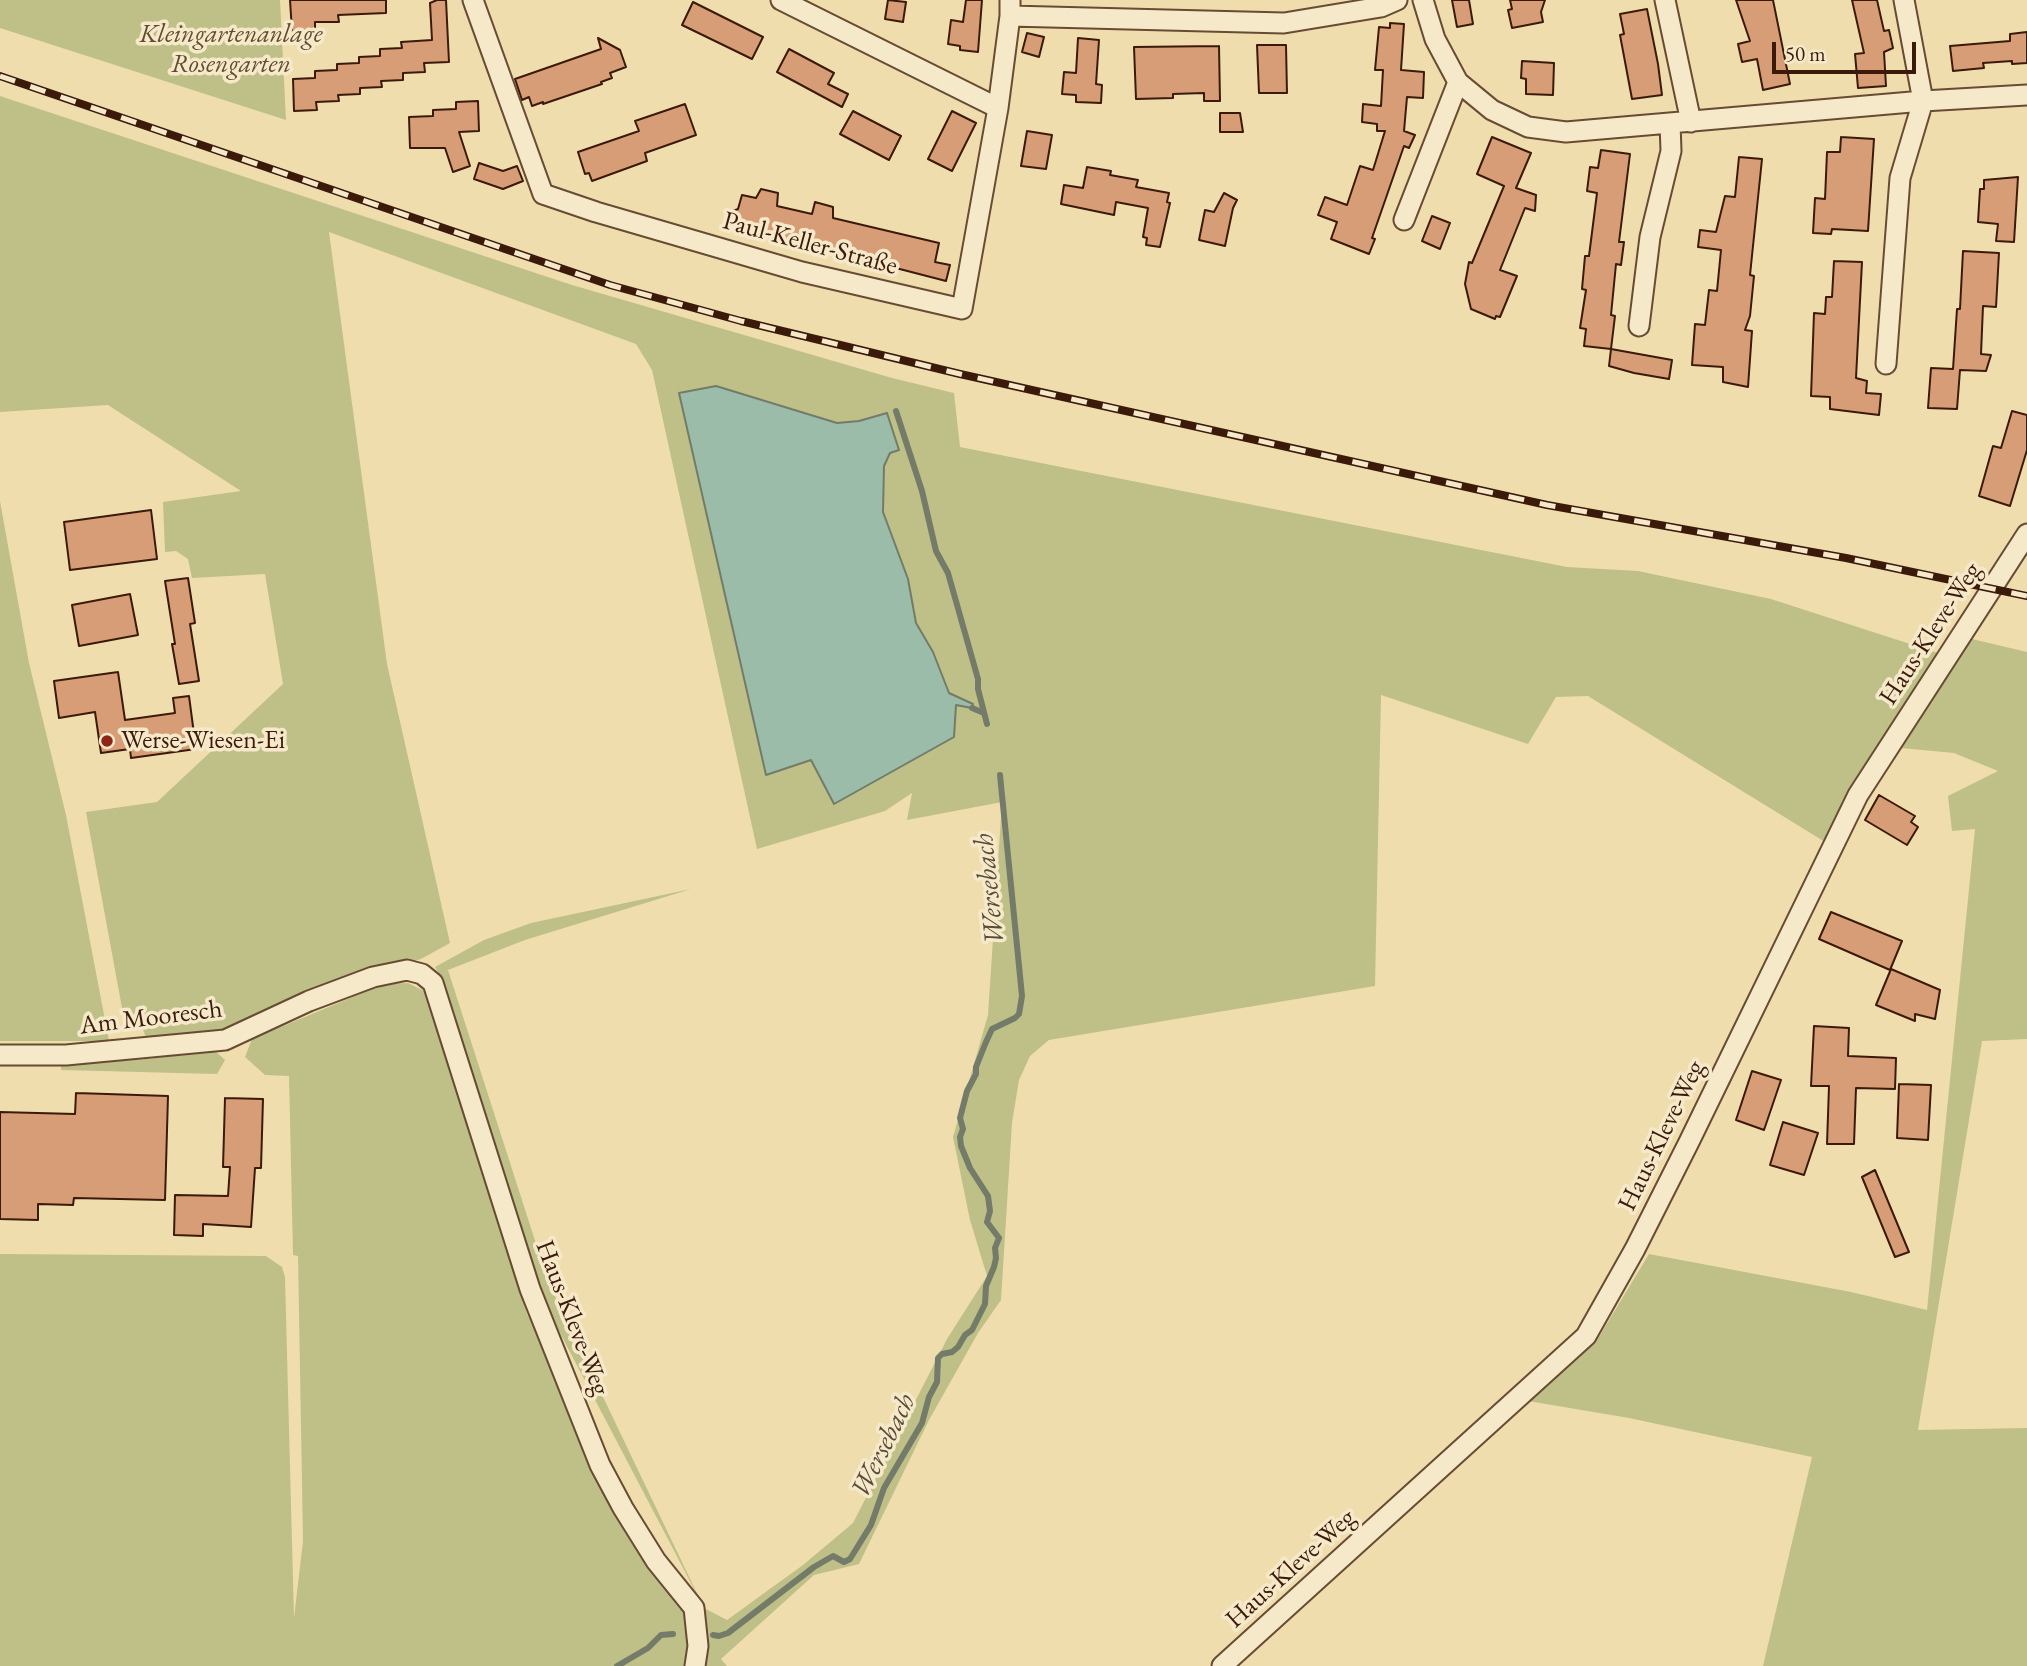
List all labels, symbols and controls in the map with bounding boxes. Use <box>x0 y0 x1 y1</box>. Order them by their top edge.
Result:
park label: Kleingartenanlage Rosengarten <box>139 19 323 80</box>
scale bar <box>1775 28 1918 72</box>
text: 50 m <box>1785 40 1826 67</box>
street label: Paul-Keller-Straße <box>719 206 901 282</box>
street label: Haus-Kleve-Weg <box>1873 557 1989 711</box>
place label: Werse-Wiesen-Ei <box>121 725 285 757</box>
marker: Werse-Wiesen-Ei <box>99 733 115 749</box>
water label: Wersebach <box>967 832 1013 946</box>
street label: Am Mooresch <box>78 994 224 1042</box>
street label: Haus-Kleve-Weg <box>1612 1056 1712 1216</box>
street label: Haus-Kleve-Weg <box>528 1236 616 1400</box>
water label: Wersebach <box>844 1388 924 1504</box>
street label: Haus-Kleve-Weg <box>1220 1503 1362 1635</box>

